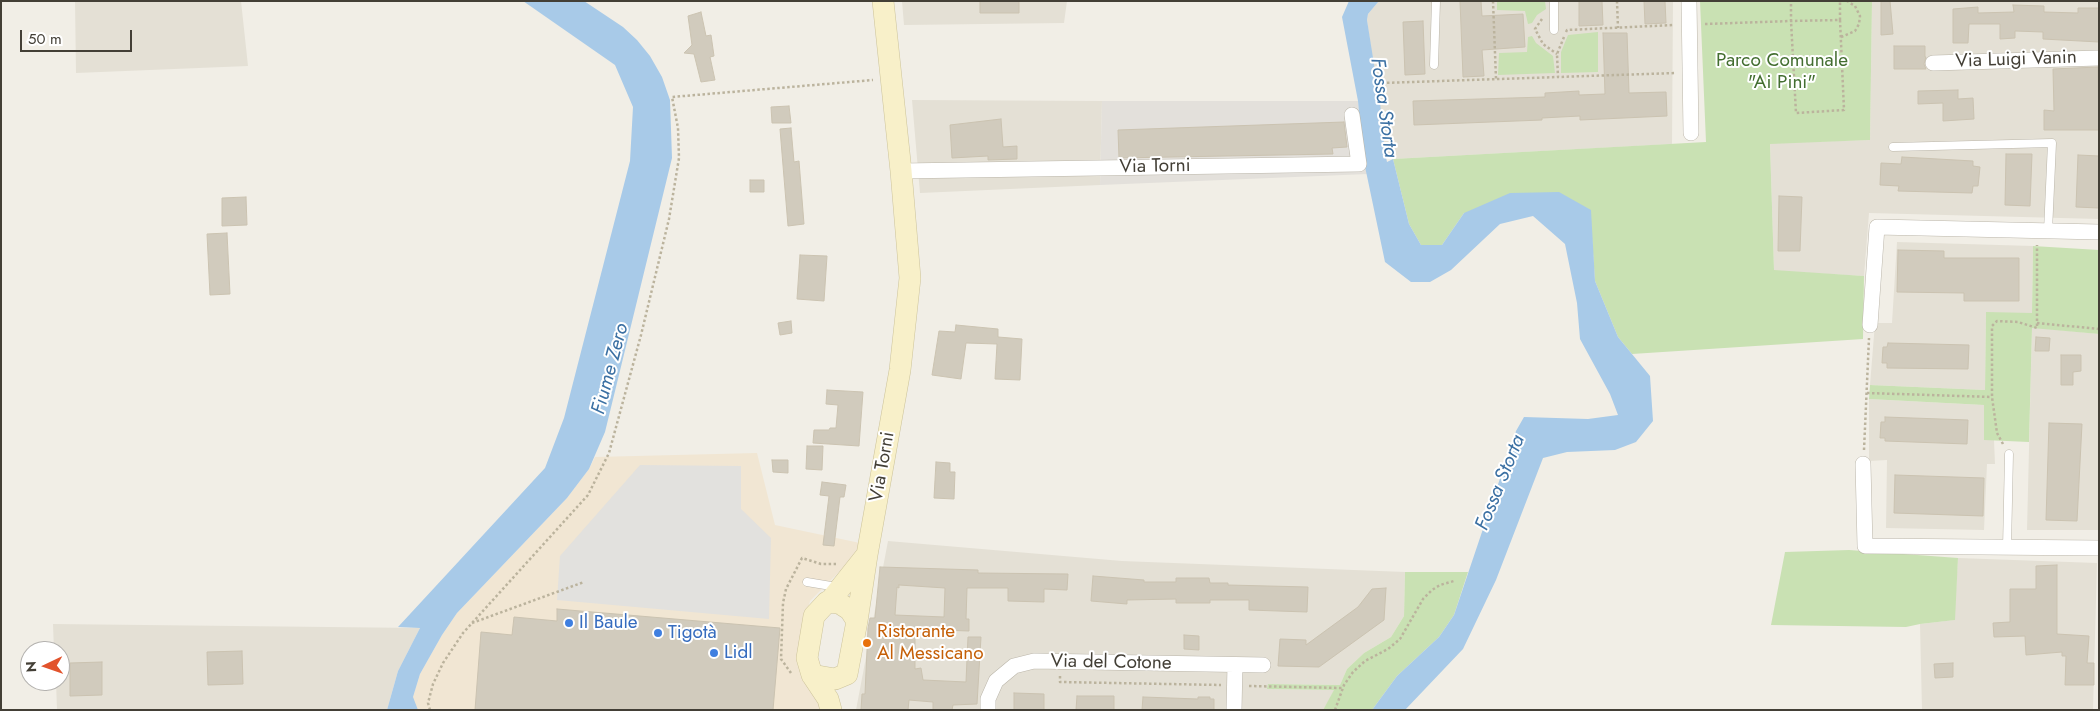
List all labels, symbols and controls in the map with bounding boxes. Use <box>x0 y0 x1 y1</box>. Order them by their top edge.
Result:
scale bar <box>22 20 135 52</box>
text: 50 m <box>28 28 62 50</box>
street label: Via Luigi Vanin <box>1955 46 2077 74</box>
park label: Parco Comunale "Ai Pini" <box>1716 50 1848 94</box>
water label: Fossa Storta <box>1364 56 1402 160</box>
street label: Via Torni <box>1119 155 1191 179</box>
water label: Fiume Zero <box>587 321 635 417</box>
street label: Via Torni <box>866 430 900 504</box>
water label: Fossa Storta <box>1471 432 1531 534</box>
place label: Il Baule <box>579 612 638 634</box>
marker: Il Baule <box>563 617 575 629</box>
place label: Ristorante Al Messicano <box>877 621 984 665</box>
place label: Tigotà <box>668 622 717 644</box>
marker: Tigotà <box>652 627 664 639</box>
marker: Ristorante Al Messicano <box>861 637 873 649</box>
north arrow <box>20 641 70 691</box>
place label: Lidl <box>724 642 753 664</box>
marker: Lidl <box>708 647 720 659</box>
street label: Via del Cotone <box>1050 651 1172 675</box>
text: N <box>21 661 41 673</box>

